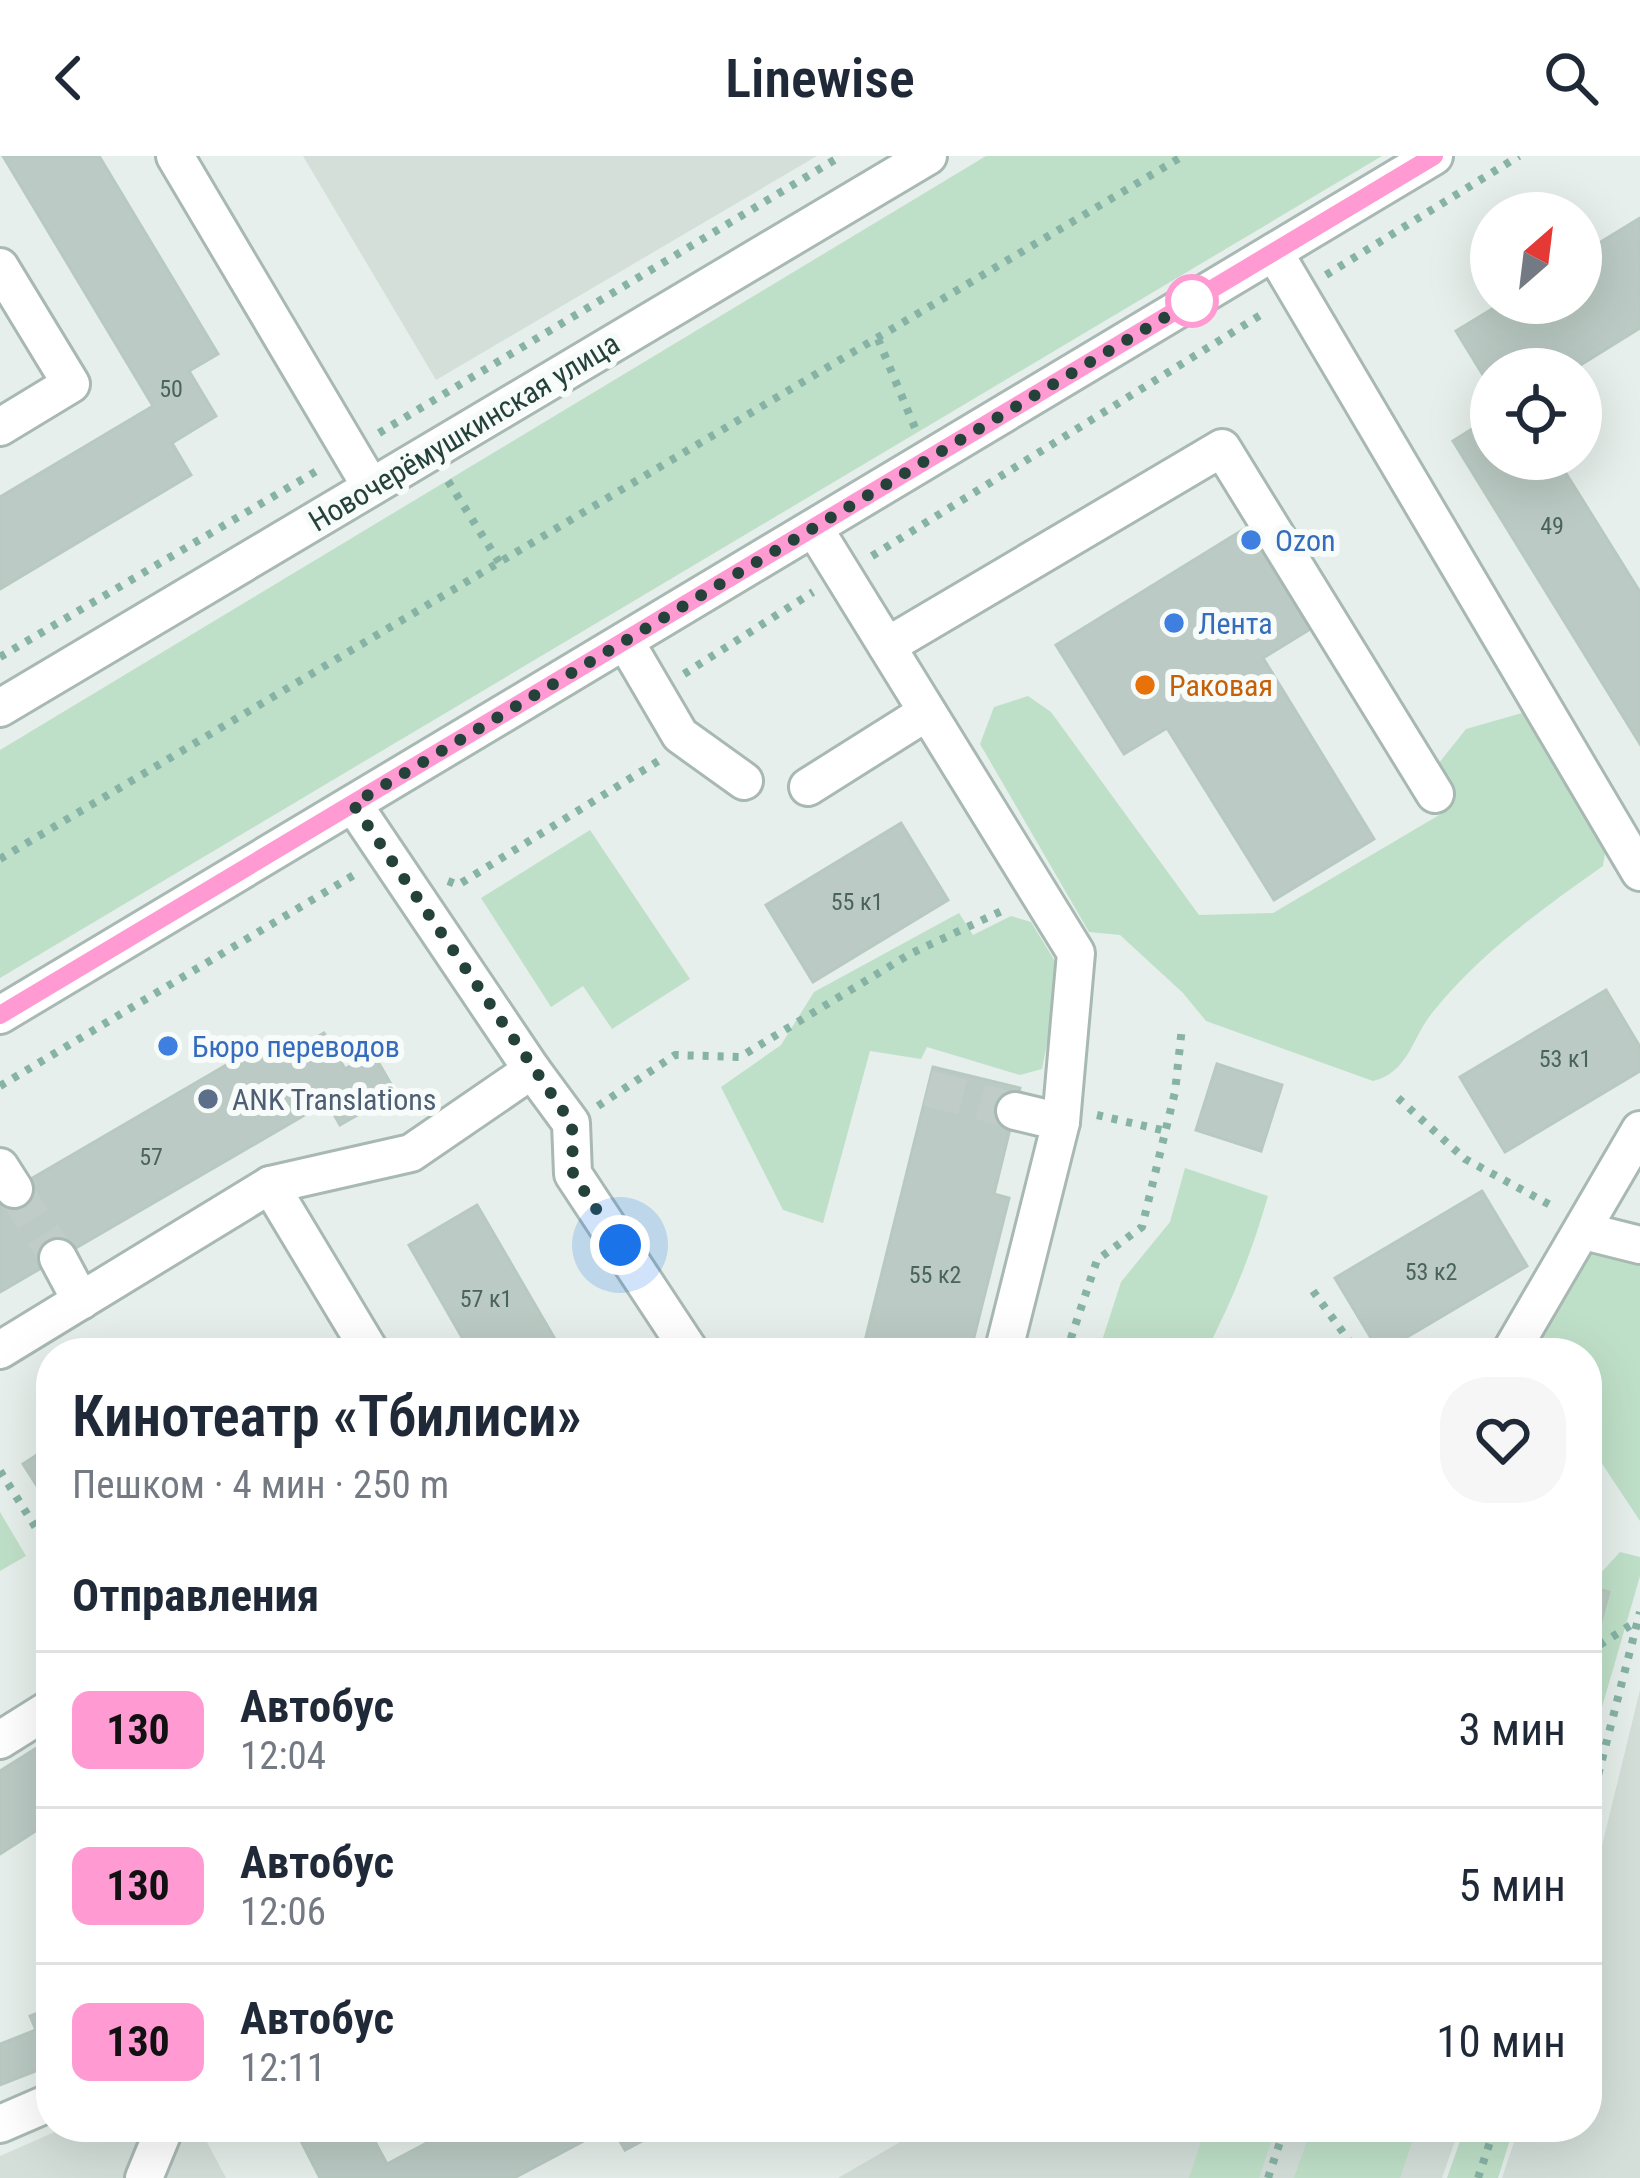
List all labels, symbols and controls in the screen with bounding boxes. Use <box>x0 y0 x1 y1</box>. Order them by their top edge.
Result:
icon: back <box>36 45 102 111</box>
icon: search <box>1538 45 1604 111</box>
text: Linewise <box>725 47 915 110</box>
north arrow <box>1470 192 1602 324</box>
map controls <box>1470 192 1602 480</box>
unlabelled marker <box>1167 276 1217 326</box>
street label: Новочерёмушкинская улица <box>303 325 625 539</box>
button: locate <box>1470 348 1602 480</box>
house number: 50 <box>159 375 183 403</box>
house number: 49 <box>1540 512 1564 540</box>
place label: Ozon <box>1275 523 1336 558</box>
marker: Ozon <box>1238 527 1264 553</box>
place label: Лента <box>1198 606 1273 641</box>
marker: Лента <box>1161 610 1187 636</box>
place label: Раковая <box>1169 668 1273 703</box>
marker: Раковая <box>1132 672 1158 698</box>
house number: 55 к1 <box>831 888 883 916</box>
place label: Бюро переводов <box>192 1029 400 1064</box>
marker: Бюро переводов <box>155 1033 181 1059</box>
house number: 53 к1 <box>1539 1045 1591 1073</box>
place label: ANK Translations <box>232 1082 437 1117</box>
marker: ANK Translations <box>195 1086 221 1112</box>
house number: 57 <box>139 1143 163 1171</box>
your location <box>590 1215 650 1275</box>
house number: 53 к2 <box>1405 1258 1457 1286</box>
house number: 55 к2 <box>909 1261 961 1289</box>
house number: 57 к1 <box>460 1285 512 1313</box>
button: heart <box>1440 1377 1566 1503</box>
text: Кинотеатр «Тбилиси» <box>72 1383 582 1450</box>
text: Пешком · 4 мин · 250 m <box>72 1462 449 1508</box>
text: Отправления <box>72 1569 319 1622</box>
text: Автобус <box>240 1680 394 1733</box>
text: 3 мин <box>1459 1703 1566 1756</box>
text: 130 <box>106 1705 170 1754</box>
text: 12:04 <box>240 1733 326 1779</box>
text: Автобус <box>240 1836 394 1889</box>
text: 5 мин <box>1459 1859 1566 1912</box>
text: 130 <box>106 1861 170 1910</box>
text: 12:06 <box>240 1889 326 1935</box>
text: Автобус <box>240 1992 394 2045</box>
text: 10 мин <box>1436 2015 1566 2068</box>
text: 130 <box>106 2017 170 2066</box>
text: 12:11 <box>240 2045 326 2091</box>

